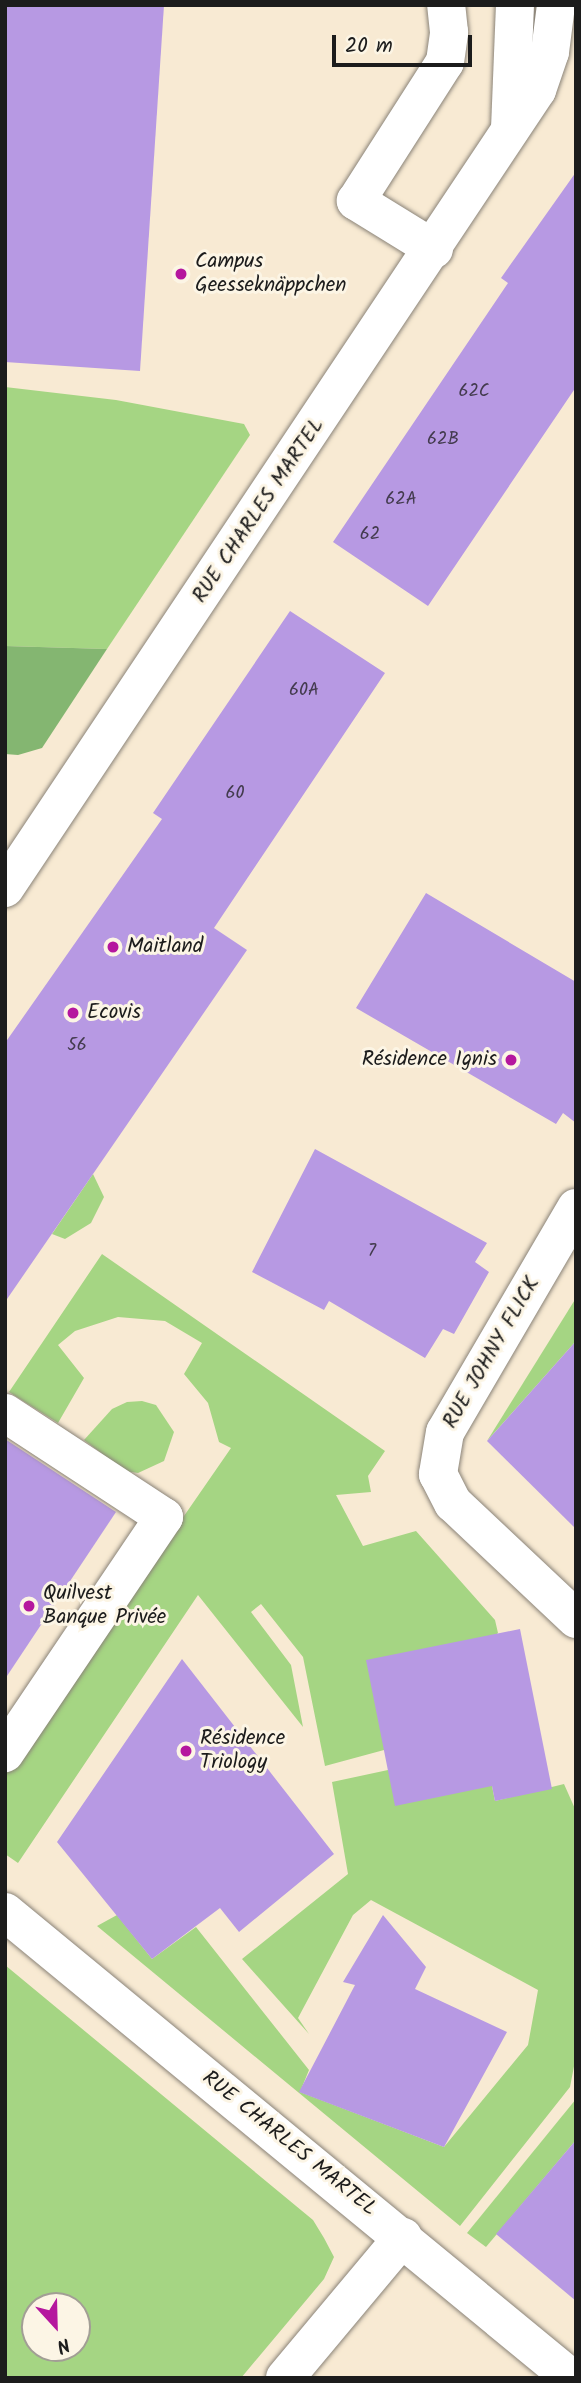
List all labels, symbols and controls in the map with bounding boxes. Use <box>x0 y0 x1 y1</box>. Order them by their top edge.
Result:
scale bar <box>336 21 476 65</box>
text: 20 m <box>345 30 393 63</box>
place label: Campus Geesseknäppchen <box>195 249 346 299</box>
marker: Campus Geesseknäppchen <box>173 266 189 282</box>
house number: 62C <box>458 381 490 403</box>
street label: RUE CHARLES MARTEL <box>188 414 330 608</box>
house number: 62B <box>427 429 459 451</box>
house number: 62A <box>385 489 417 511</box>
house number: 62 <box>360 524 380 546</box>
house number: 60A <box>289 680 319 702</box>
house number: 60 <box>225 783 245 805</box>
place label: Maitland <box>127 934 203 960</box>
marker: Maitland <box>105 939 121 955</box>
place label: Ecovis <box>87 1000 141 1026</box>
marker: Ecovis <box>65 1005 81 1021</box>
house number: 56 <box>67 1035 87 1057</box>
place label: Résidence Ignis <box>362 1047 497 1073</box>
marker: Résidence Ignis <box>503 1052 519 1068</box>
house number: 7 <box>368 1241 376 1263</box>
street label: RUE JOHNY FLICK <box>438 1273 546 1433</box>
place label: Quilvest Banque Privée <box>43 1581 166 1631</box>
marker: Quilvest Banque Privée <box>21 1598 37 1614</box>
place label: Résidence Triology <box>200 1726 285 1776</box>
marker: Résidence Triology <box>178 1743 194 1759</box>
street label: RUE CHARLES MARTEL <box>197 2066 381 2222</box>
north arrow <box>21 2292 91 2362</box>
text: N <box>52 2328 74 2361</box>

